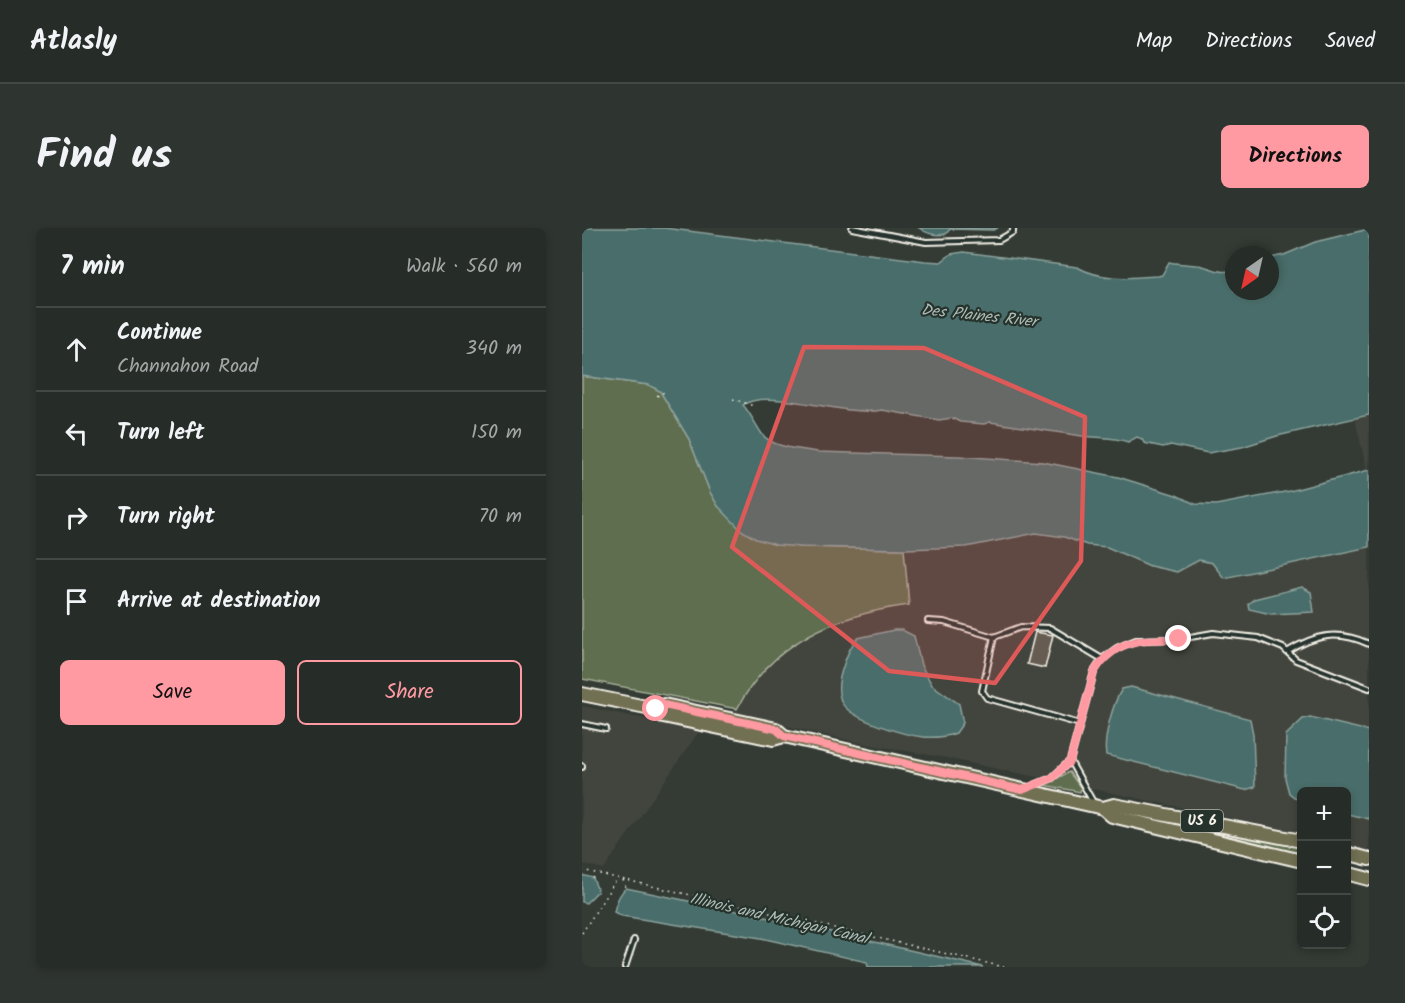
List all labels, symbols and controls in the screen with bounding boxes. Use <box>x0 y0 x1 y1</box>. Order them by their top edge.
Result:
text: Atlasly <box>30 19 117 64</box>
text: Map <box>1136 25 1172 58</box>
text: Directions <box>1205 25 1292 58</box>
text: Saved <box>1325 25 1375 58</box>
text: Find us <box>36 123 172 190</box>
button: Directions <box>1221 125 1369 188</box>
text: 7 min <box>60 246 125 288</box>
north arrow <box>1225 246 1279 300</box>
text: Walk · 560 m <box>406 251 522 283</box>
water label: Des Plaines River <box>920 298 1042 335</box>
text: Continue <box>117 316 202 351</box>
icon: ahead <box>60 333 93 366</box>
text: 340 m <box>466 333 522 365</box>
text: Channahon Road <box>117 351 258 383</box>
text: Turn left <box>117 416 204 451</box>
icon: left <box>60 417 93 450</box>
text: 150 m <box>471 417 522 449</box>
text: Turn right <box>117 500 215 535</box>
icon: right <box>60 501 93 534</box>
text: 70 m <box>479 501 522 533</box>
text: Arrive at destination <box>117 584 320 619</box>
icon: arrive <box>60 585 93 618</box>
route end <box>1165 625 1191 651</box>
button: Save <box>60 660 285 725</box>
button: Share <box>297 660 522 725</box>
route start <box>642 695 668 721</box>
map controls <box>1297 787 1351 949</box>
button: + <box>1297 787 1351 841</box>
road number: US 6 <box>1181 810 1223 832</box>
button: − <box>1297 841 1351 895</box>
water label: Illinois and Michigan Canal <box>687 886 874 952</box>
button: locate <box>1297 895 1351 949</box>

